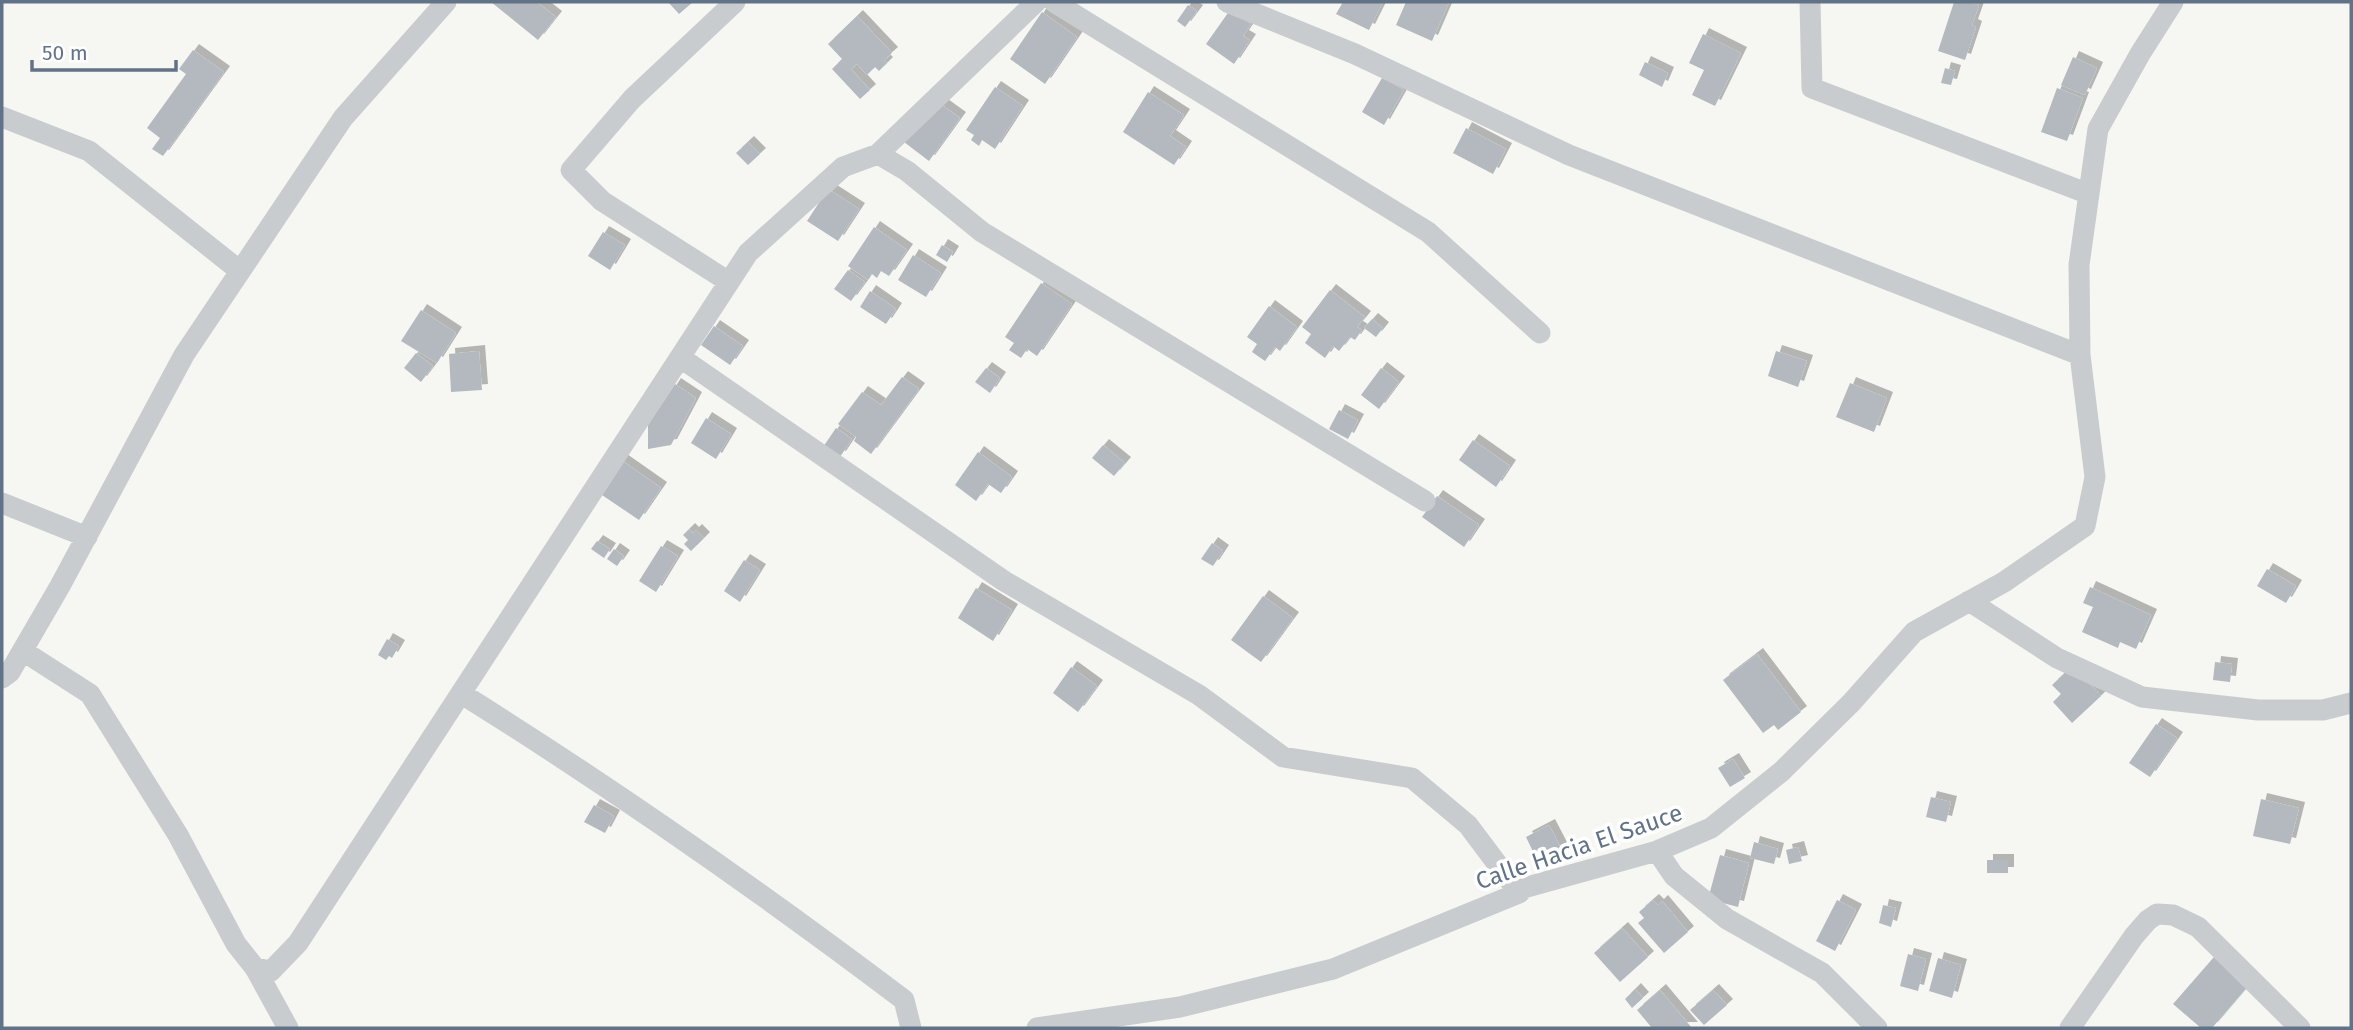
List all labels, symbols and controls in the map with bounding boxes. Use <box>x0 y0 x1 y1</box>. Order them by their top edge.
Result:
scale bar <box>32 28 175 72</box>
text: 50 m <box>42 40 88 66</box>
street label: Calle Hacia El Sauce <box>1472 798 1686 896</box>

